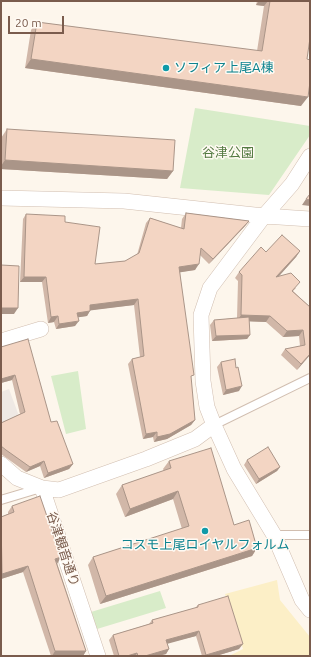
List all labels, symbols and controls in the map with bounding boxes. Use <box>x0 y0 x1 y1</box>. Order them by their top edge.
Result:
scale bar <box>10 8 66 34</box>
text: 20 m <box>15 16 42 29</box>
place label: ソフィア上尾A棟 <box>174 60 273 76</box>
marker: ソフィア上尾A棟 <box>161 63 171 73</box>
park label: 谷津公園 <box>202 145 254 161</box>
street label: 谷津観音通り <box>44 509 82 589</box>
marker: コスモ上尾ロイヤルフォルム <box>200 526 210 536</box>
place label: コスモ上尾ロイヤルフォルム <box>121 537 289 553</box>

